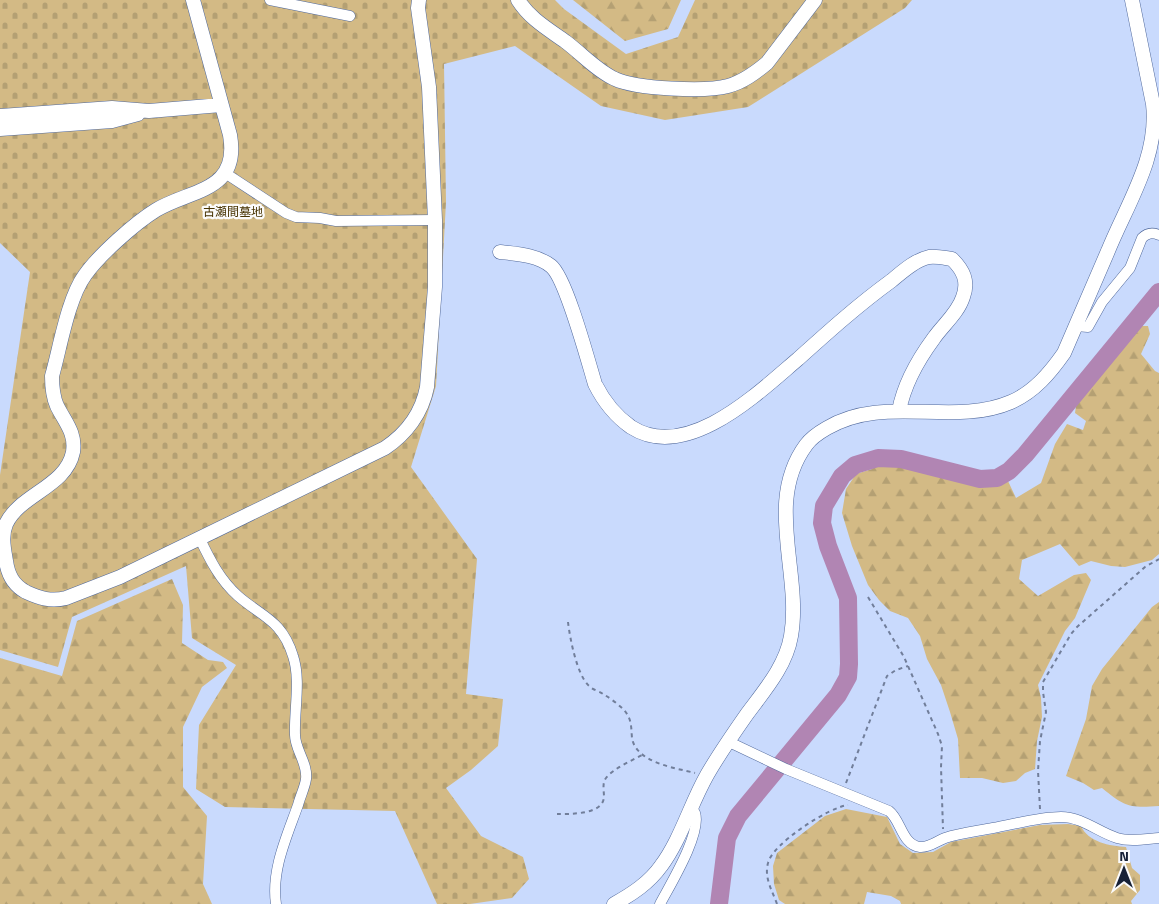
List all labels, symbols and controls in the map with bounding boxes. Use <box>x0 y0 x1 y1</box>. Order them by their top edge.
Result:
park label: 古瀬間墓地 <box>203 202 263 221</box>
north arrow <box>1099 844 1149 894</box>
text: N <box>1119 845 1129 866</box>

